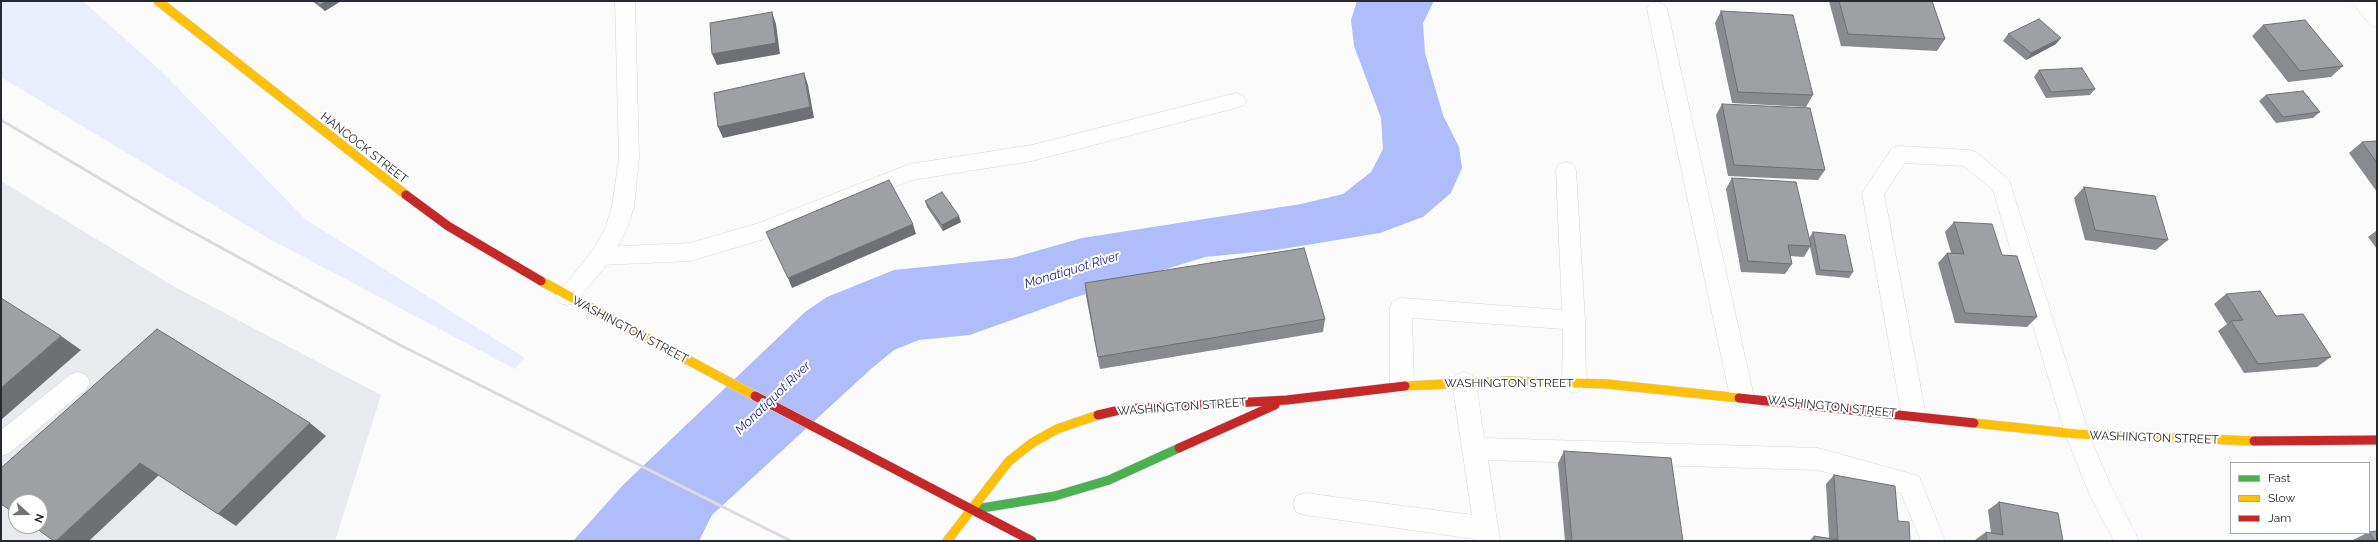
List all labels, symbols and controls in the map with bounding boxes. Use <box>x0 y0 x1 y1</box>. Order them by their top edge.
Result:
street label: HANCOCK STREET <box>318 109 410 187</box>
water label: Monatiquot River <box>1023 248 1121 292</box>
street label: WASHINGTON STREET <box>570 293 690 367</box>
water label: Monatiquot River <box>732 358 814 438</box>
street label: WASHINGTON STREET <box>1444 376 1574 390</box>
street label: WASHINGTON STREET <box>1767 393 1897 421</box>
street label: WASHINGTON STREET <box>1117 395 1247 419</box>
street label: WASHINGTON STREET <box>2089 429 2219 447</box>
legend <box>2230 462 2370 534</box>
text: Fast <box>2268 471 2291 485</box>
text: Slow <box>2268 491 2295 505</box>
north arrow <box>8 494 48 534</box>
text: Jam <box>2268 511 2291 525</box>
text: N <box>31 512 46 524</box>

